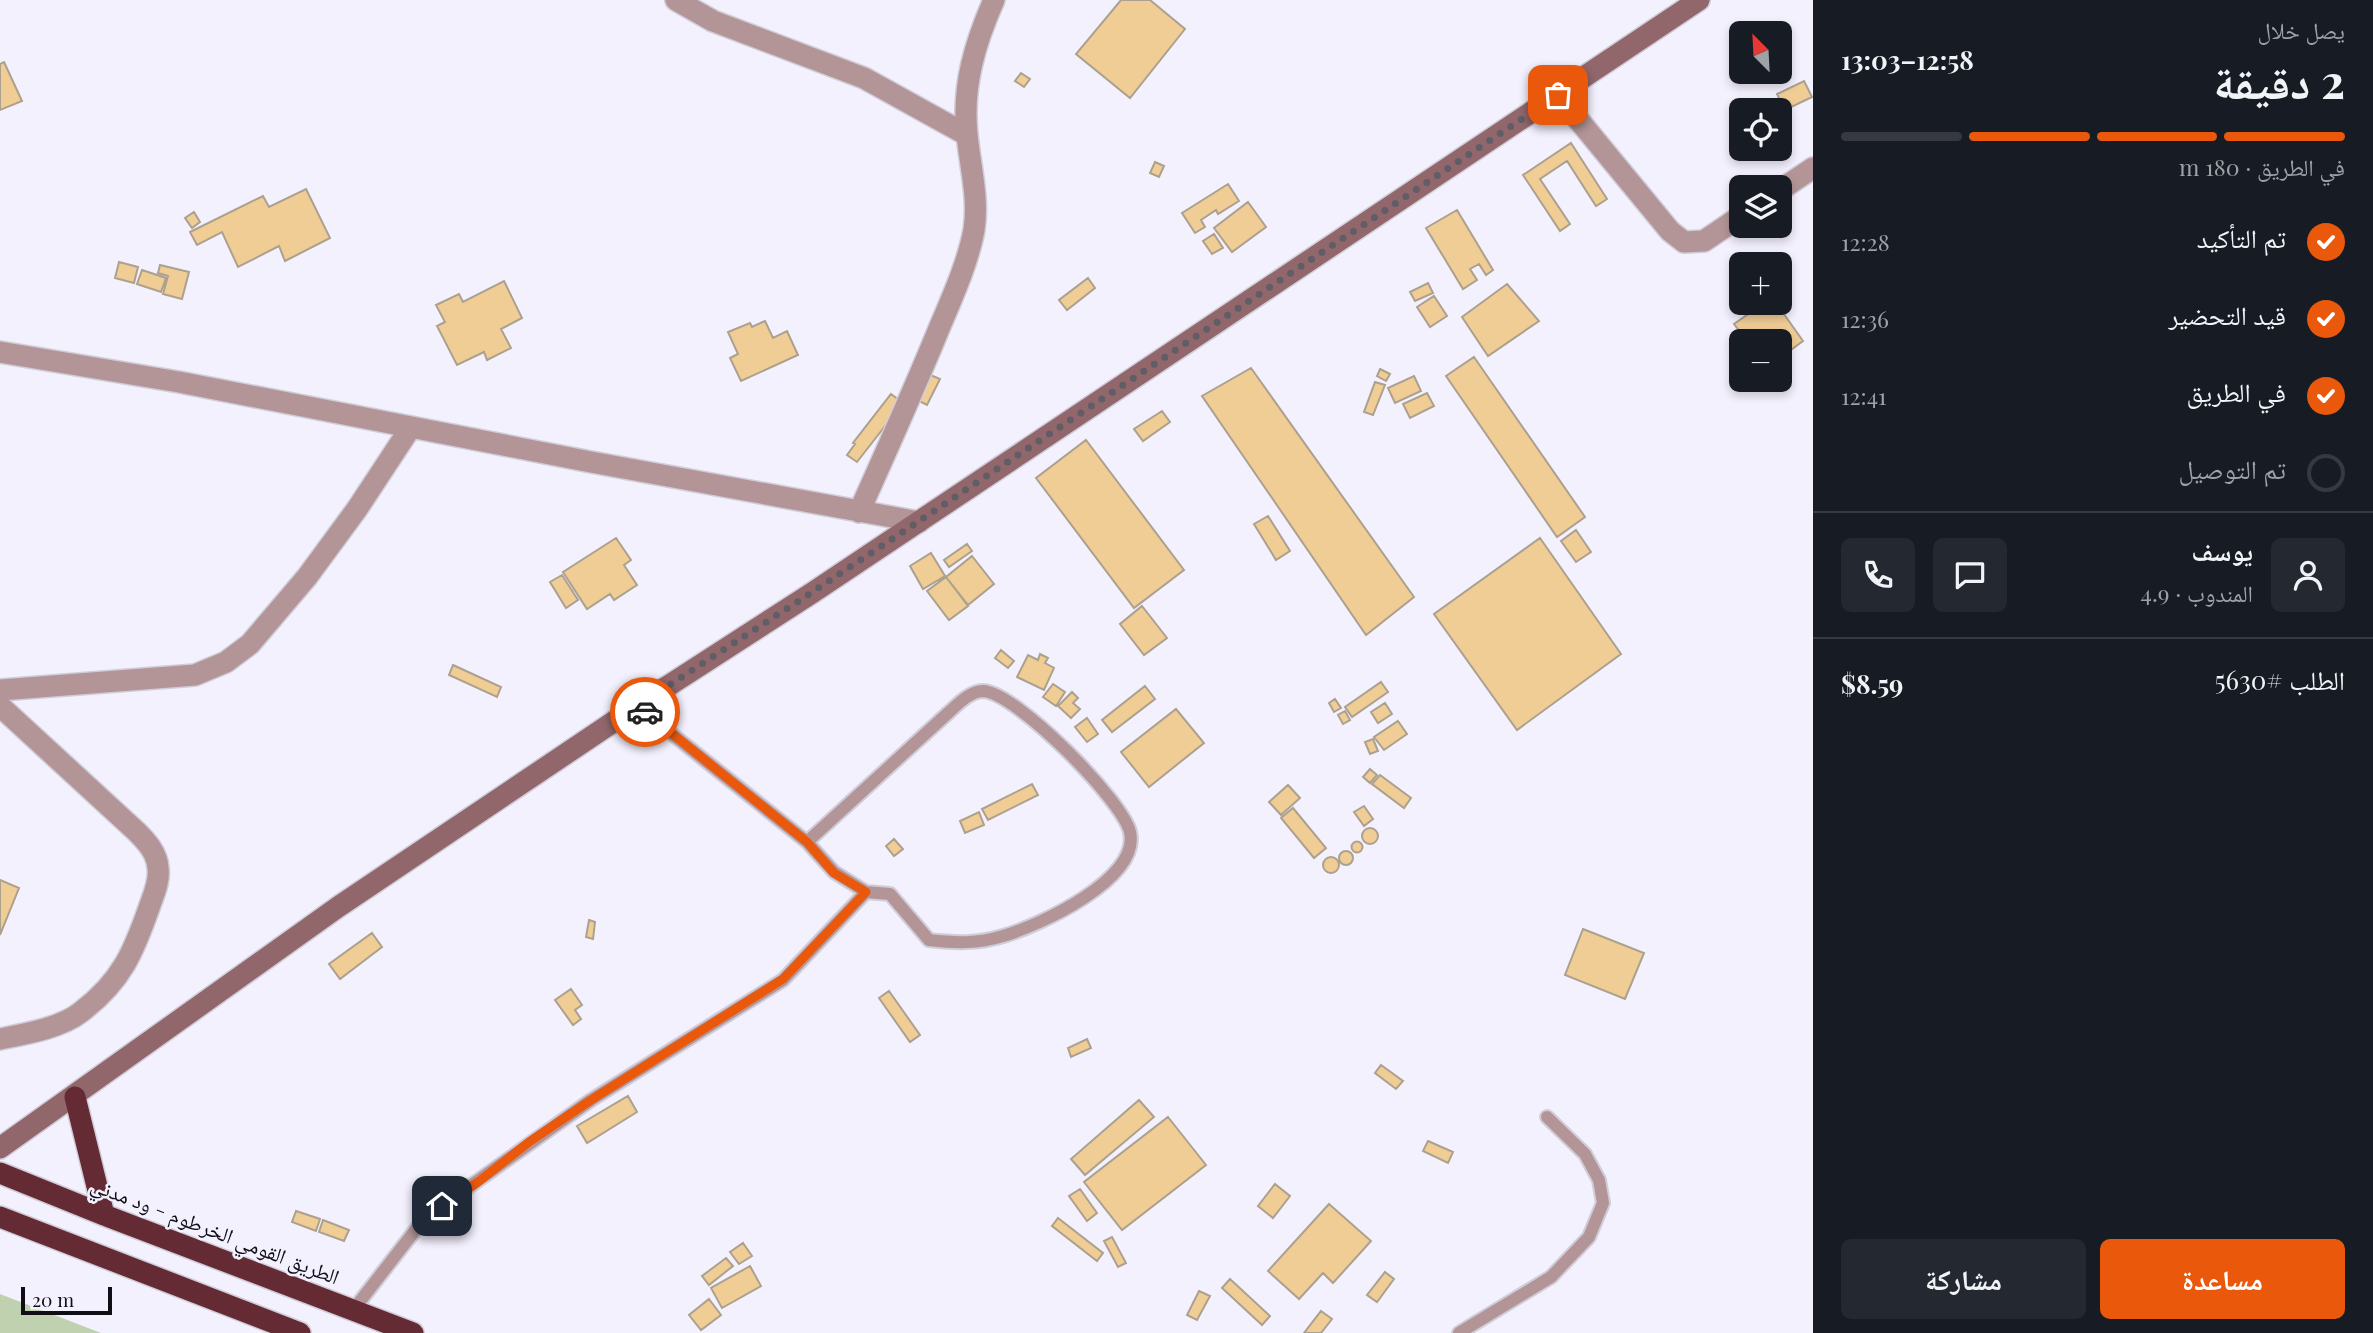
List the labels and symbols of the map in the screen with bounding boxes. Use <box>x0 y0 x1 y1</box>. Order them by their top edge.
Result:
north arrow <box>1729 21 1792 84</box>
pin <box>1528 65 1588 125</box>
courier <box>610 677 680 747</box>
street label: الطريق القومي الخرطوم - ود مدني <box>86 1169 344 1294</box>
pin <box>412 1176 472 1236</box>
scale bar <box>21 1284 112 1316</box>

